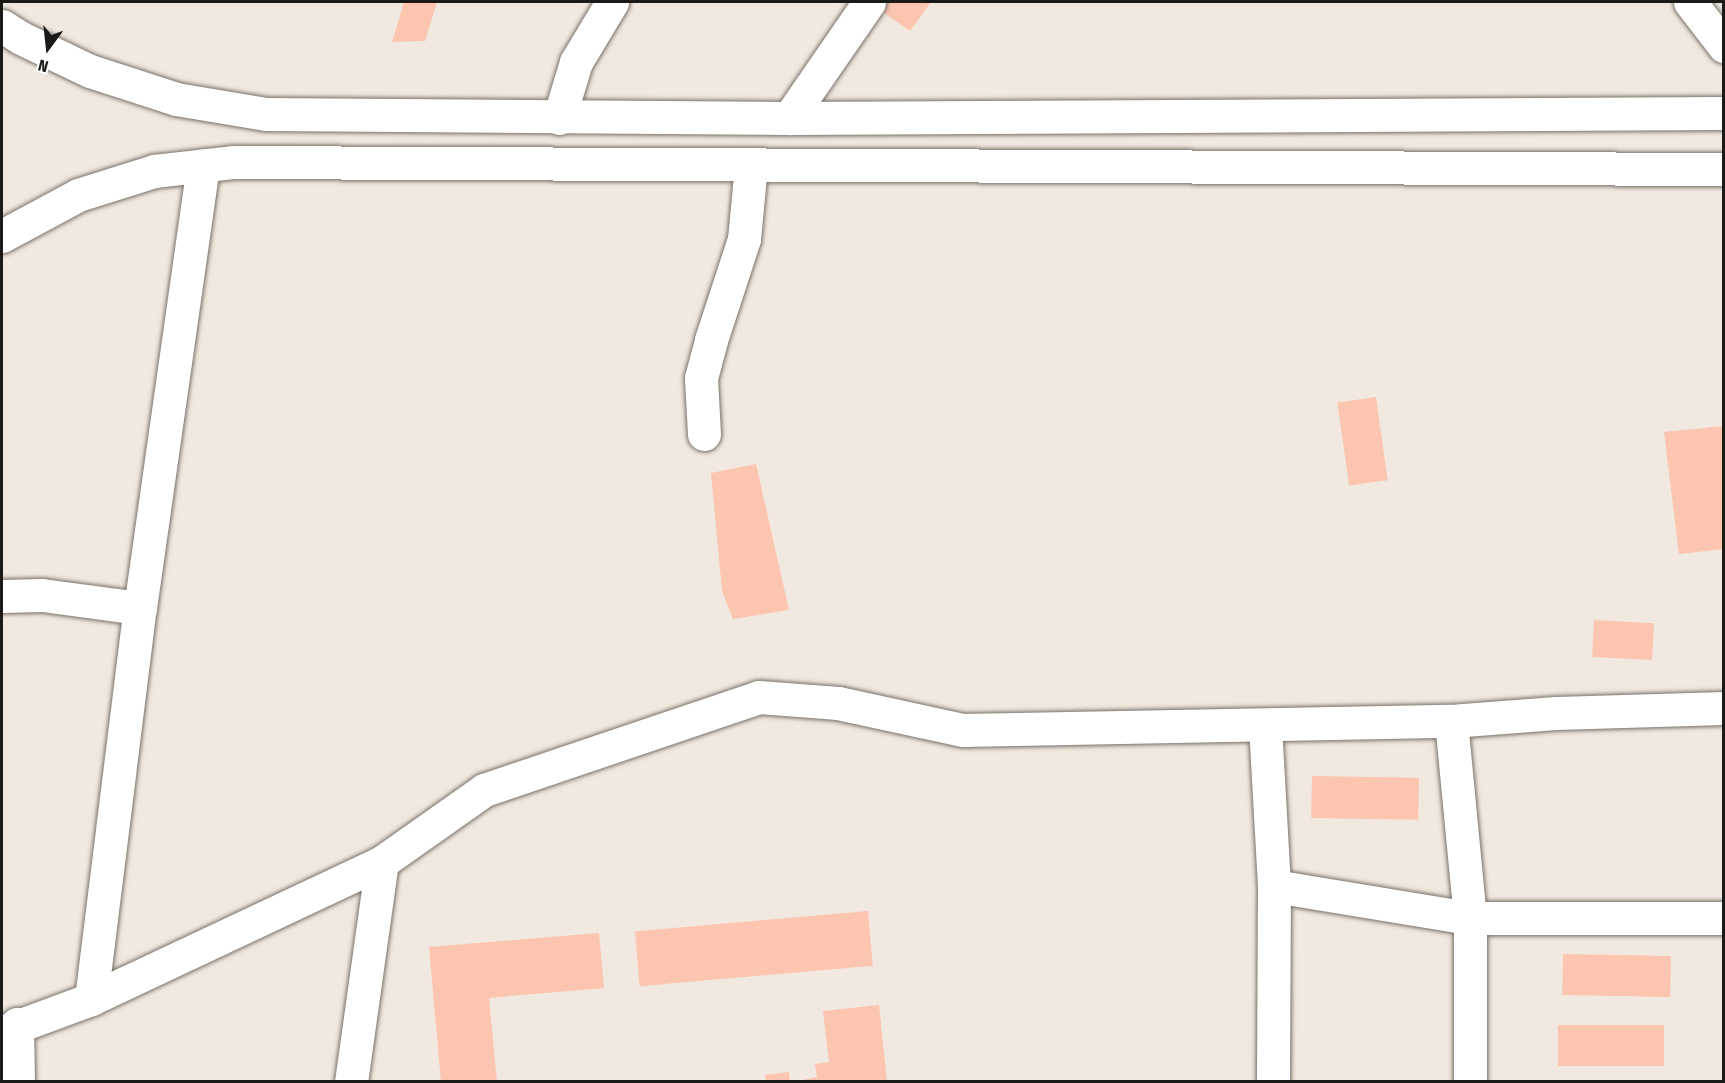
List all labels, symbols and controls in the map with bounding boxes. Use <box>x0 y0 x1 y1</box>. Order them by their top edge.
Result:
north arrow <box>18 18 78 78</box>
text: N <box>36 55 50 76</box>

